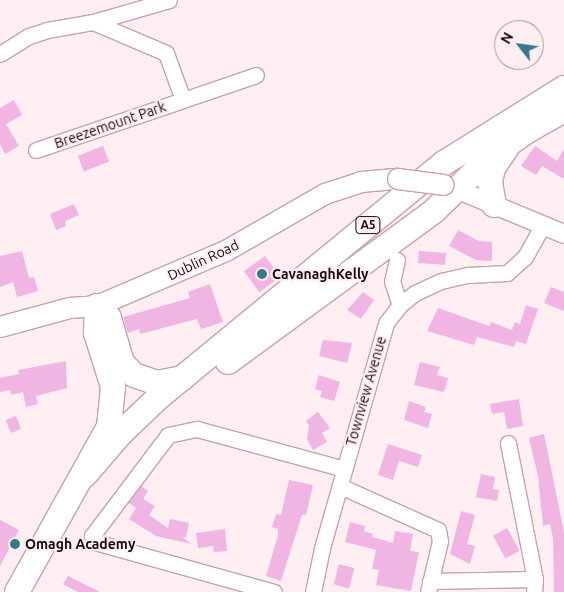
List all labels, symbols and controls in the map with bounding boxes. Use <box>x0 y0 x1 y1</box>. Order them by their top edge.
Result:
north arrow <box>494 20 544 70</box>
text: N <box>497 29 516 47</box>
street label: Breezemount Park <box>52 98 168 152</box>
road number: A5 <box>354 216 382 234</box>
street label: Dublin Road <box>165 236 241 284</box>
place label: CavanaghKelly <box>272 266 368 282</box>
marker: CavanaghKelly <box>256 268 268 280</box>
street label: Townview Avenue <box>342 334 390 448</box>
place label: Omagh Academy <box>25 536 135 552</box>
marker: Omagh Academy <box>9 538 21 550</box>

